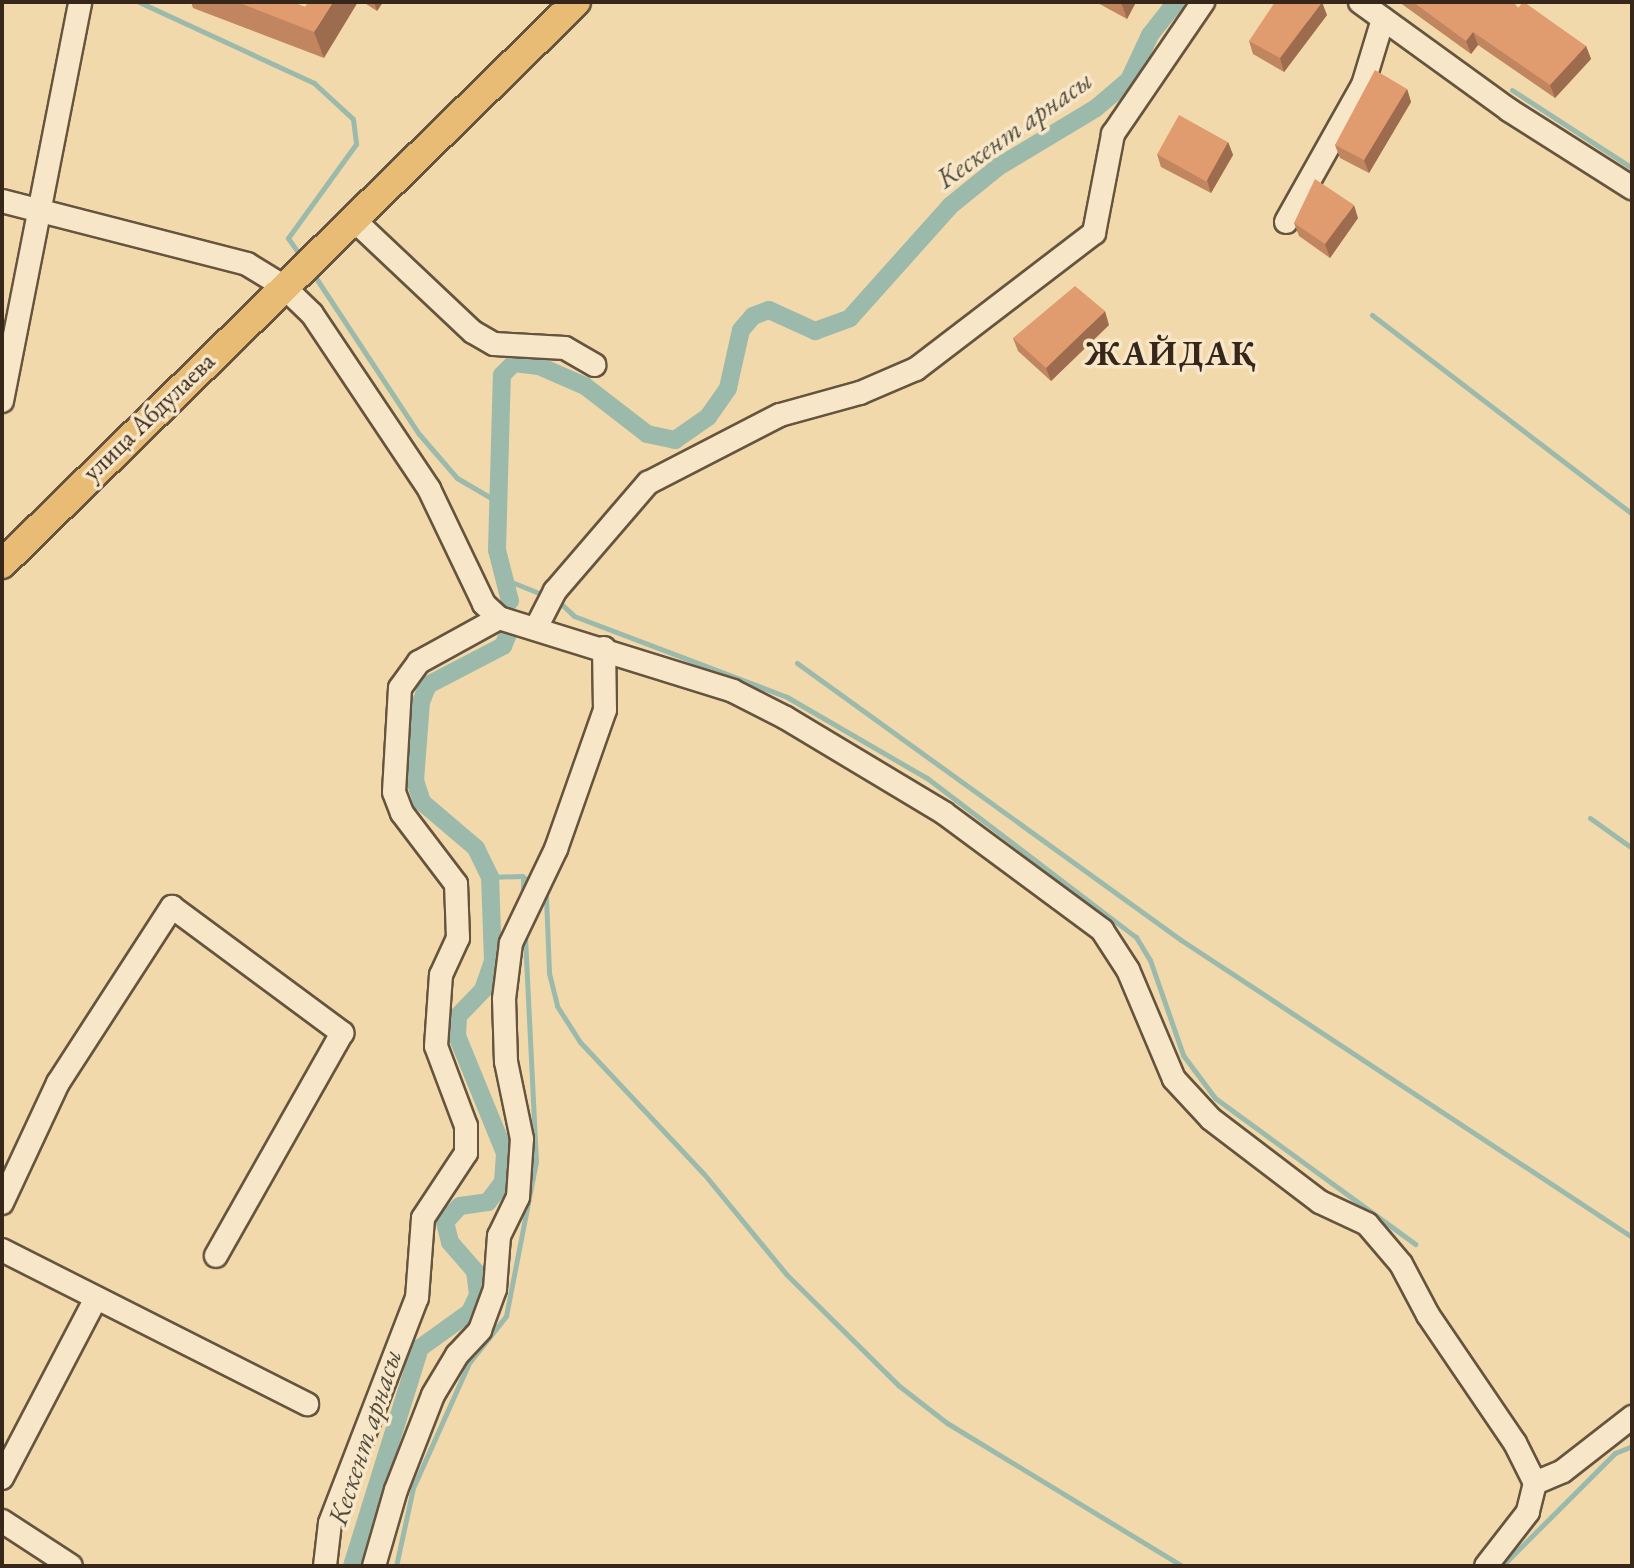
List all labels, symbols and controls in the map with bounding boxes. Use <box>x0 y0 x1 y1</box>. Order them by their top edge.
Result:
water label: Кескент арнасы <box>930 63 1098 195</box>
district label: ЖАЙДАҚ <box>1085 334 1257 374</box>
street label: улица Абдулаева <box>76 346 222 488</box>
water label: Кескент арнасы <box>320 1345 408 1529</box>

